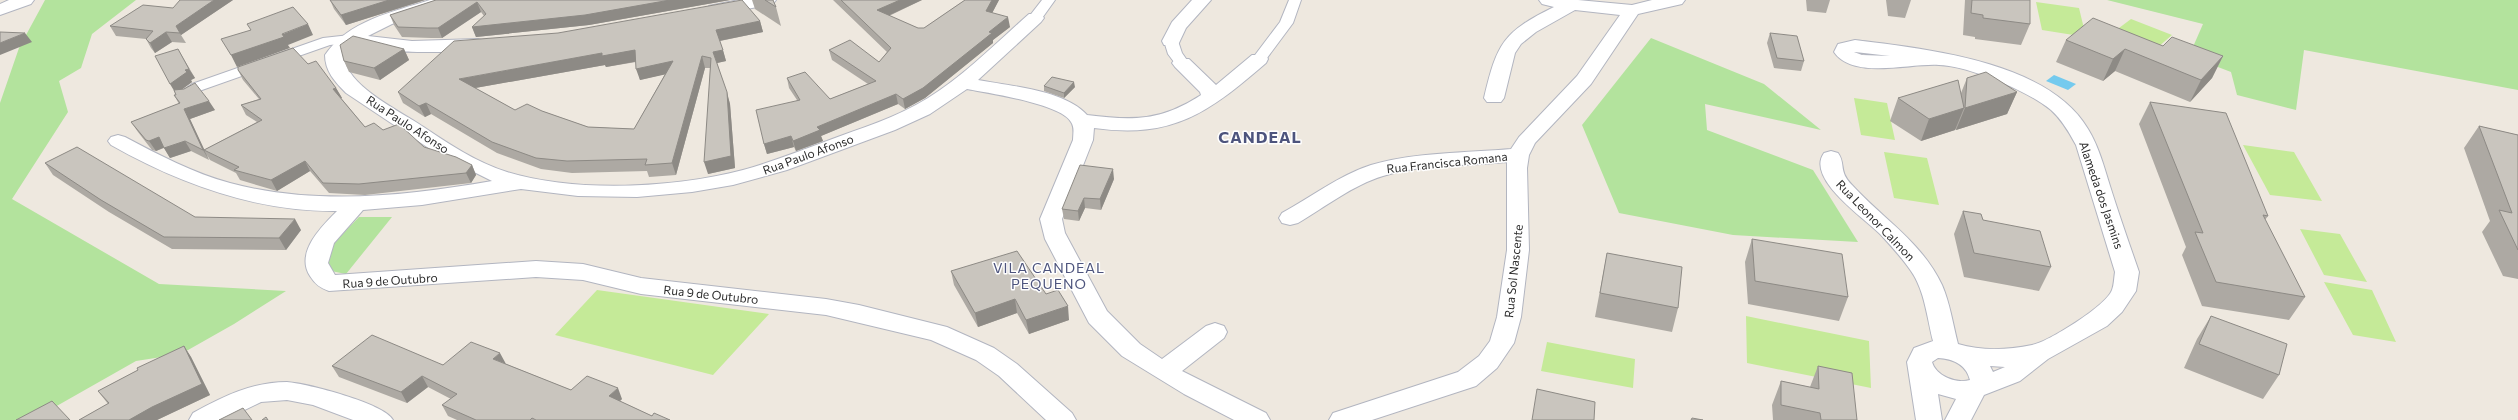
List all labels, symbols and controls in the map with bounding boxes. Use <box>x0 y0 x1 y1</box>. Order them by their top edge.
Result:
street label: Rua Paulo Afonso <box>364 92 452 156</box>
district label: CANDEAL <box>1218 127 1302 146</box>
street label: Rua Paulo Afonso <box>761 131 855 177</box>
street label: Alameda dos Jasmins <box>2076 139 2127 251</box>
street label: Rua Francisca Romana <box>1386 149 1508 175</box>
street label: Rua Leonor Calmon <box>1834 177 1918 263</box>
street label: Rua Sol Nascente <box>1501 224 1525 318</box>
district label: VILA CANDEAL PEQUENO <box>993 259 1105 292</box>
street label: Rua 9 de Outubro <box>342 270 438 290</box>
street label: Rua 9 de Outubro <box>663 282 759 306</box>

